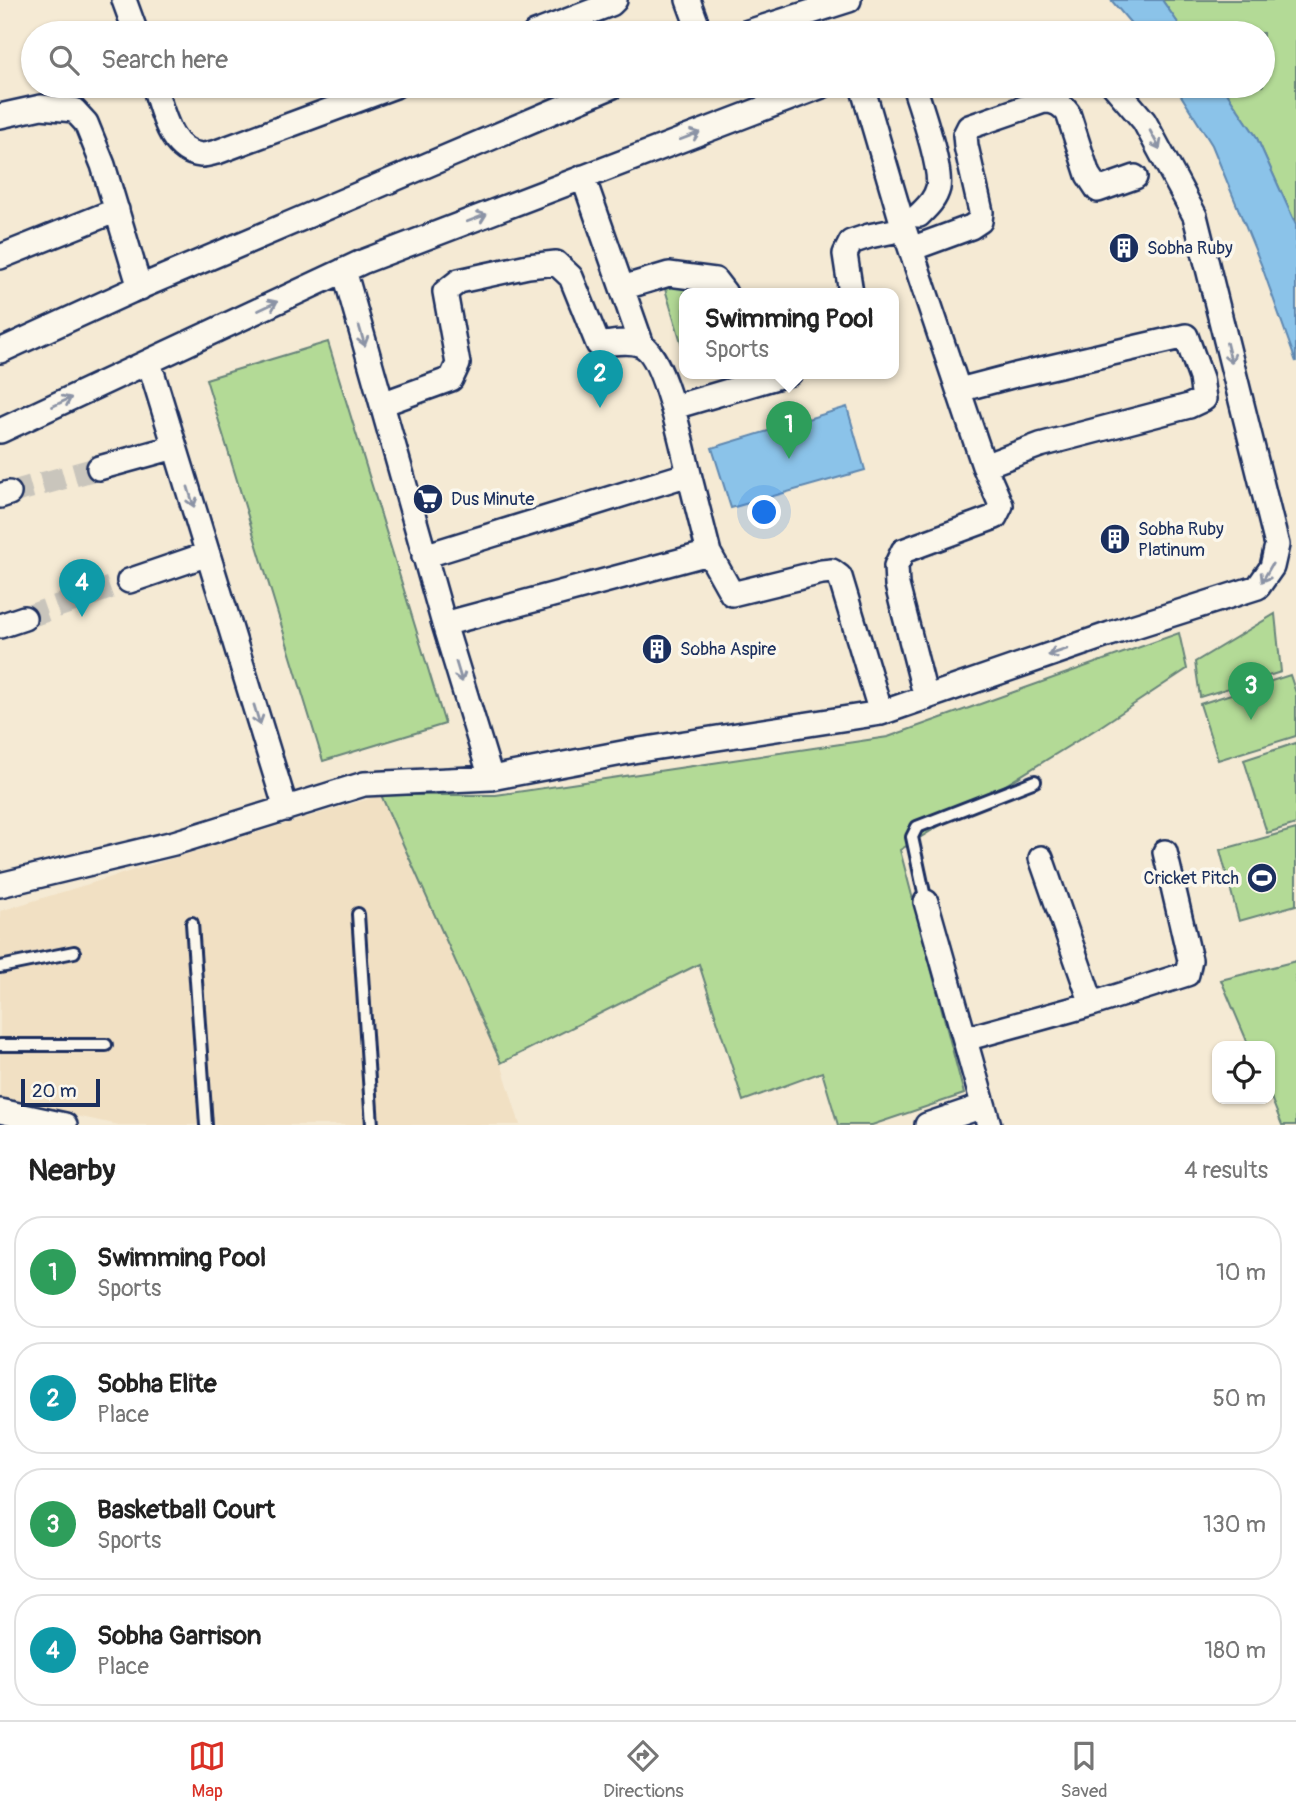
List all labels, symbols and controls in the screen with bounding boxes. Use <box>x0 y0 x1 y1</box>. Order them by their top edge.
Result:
search box <box>21 21 1275 98</box>
icon: search <box>45 41 83 79</box>
text: Search here <box>101 44 228 76</box>
one-way arrow <box>678 129 700 142</box>
one-way arrow <box>1148 129 1162 150</box>
one-way arrow <box>466 210 488 223</box>
building icon: Sobha Ruby <box>1107 231 1141 265</box>
place label: Sobha Ruby <box>1147 237 1233 260</box>
popup <box>679 288 899 379</box>
one-way arrow <box>257 299 278 312</box>
text: Swimming Pool <box>704 303 874 335</box>
one-way arrow <box>357 325 370 347</box>
text: Sports <box>704 335 769 364</box>
one-way arrow <box>1223 341 1236 364</box>
pin: 2 <box>577 350 623 408</box>
one-way arrow <box>51 395 72 409</box>
pin: 1 <box>766 401 812 459</box>
supermarket icon: Dus Minute <box>411 482 445 516</box>
one-way arrow <box>185 486 198 508</box>
place label: Dus Minute <box>451 488 534 511</box>
your location <box>747 495 781 529</box>
place label: Sobha Ruby Platinum <box>1138 518 1224 562</box>
building icon: Sobha Ruby Platinum <box>1098 522 1132 556</box>
pin: 4 <box>59 559 105 617</box>
one-way arrow <box>1260 562 1274 582</box>
building icon: Sobha Aspire <box>640 632 674 666</box>
place label: Sobha Aspire <box>680 638 776 661</box>
one-way arrow <box>1048 647 1070 659</box>
one-way arrow <box>453 661 466 683</box>
pin: 3 <box>1228 662 1274 720</box>
one-way arrow <box>252 703 265 725</box>
sports icon: Cricket Pitch <box>1245 861 1279 895</box>
place label: Cricket Pitch <box>1144 867 1239 890</box>
map controls <box>1212 1041 1275 1104</box>
button: locate <box>1212 1041 1275 1104</box>
scale bar <box>21 1076 100 1108</box>
text: 20 m <box>32 1079 77 1103</box>
text: Nearby <box>28 1152 115 1189</box>
text: 4 results <box>1184 1156 1268 1185</box>
text: Swimming Pool <box>97 1242 266 1274</box>
text: 1 <box>49 1258 58 1287</box>
text: 10 m <box>1216 1258 1266 1287</box>
text: Sports <box>97 1274 161 1303</box>
text: Sobha Elite <box>97 1368 216 1400</box>
text: 2 <box>47 1384 59 1413</box>
text: 50 m <box>1212 1384 1266 1413</box>
text: Place <box>97 1400 149 1429</box>
text: Basketball Court <box>97 1494 275 1526</box>
text: 3 <box>47 1510 59 1539</box>
text: 130 m <box>1203 1510 1266 1539</box>
text: Sports <box>97 1526 161 1555</box>
text: Sobha Garrison <box>97 1620 261 1652</box>
text: 4 <box>46 1636 60 1665</box>
text: 180 m <box>1204 1636 1266 1665</box>
text: Place <box>97 1652 149 1681</box>
tab: Map <box>188 1737 226 1803</box>
tab: Directions <box>603 1737 684 1803</box>
tab: Saved <box>1060 1737 1108 1803</box>

